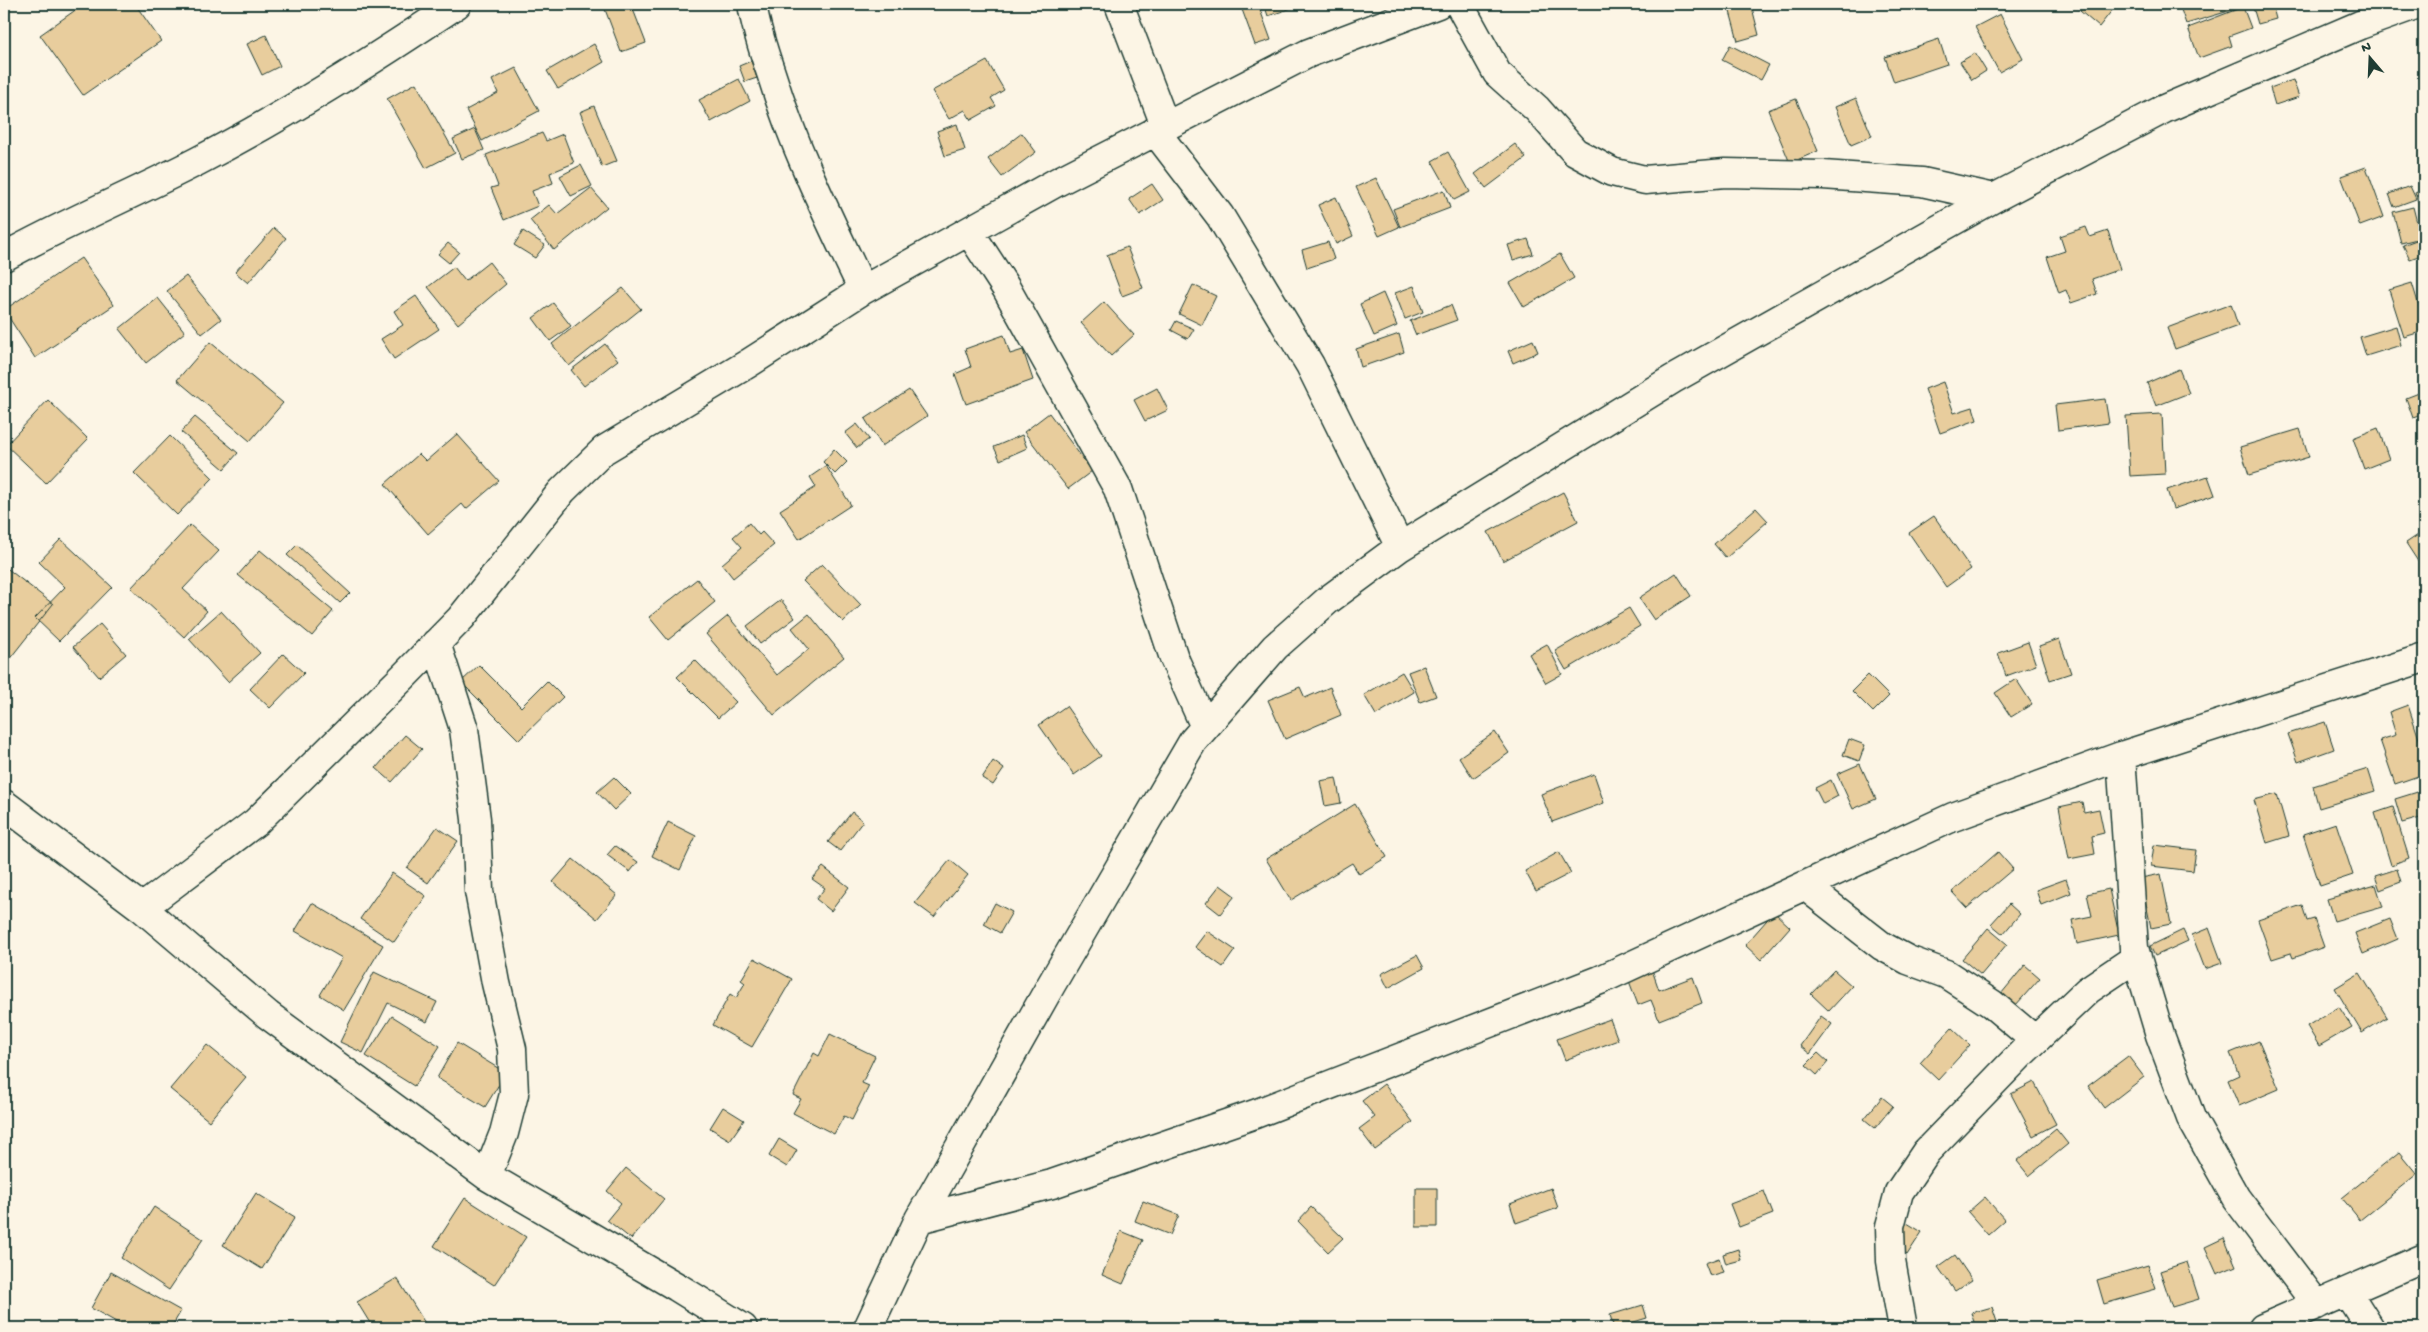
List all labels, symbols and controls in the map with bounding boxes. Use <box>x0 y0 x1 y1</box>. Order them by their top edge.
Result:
north arrow <box>2346 32 2396 82</box>
text: N <box>2359 39 2374 58</box>

